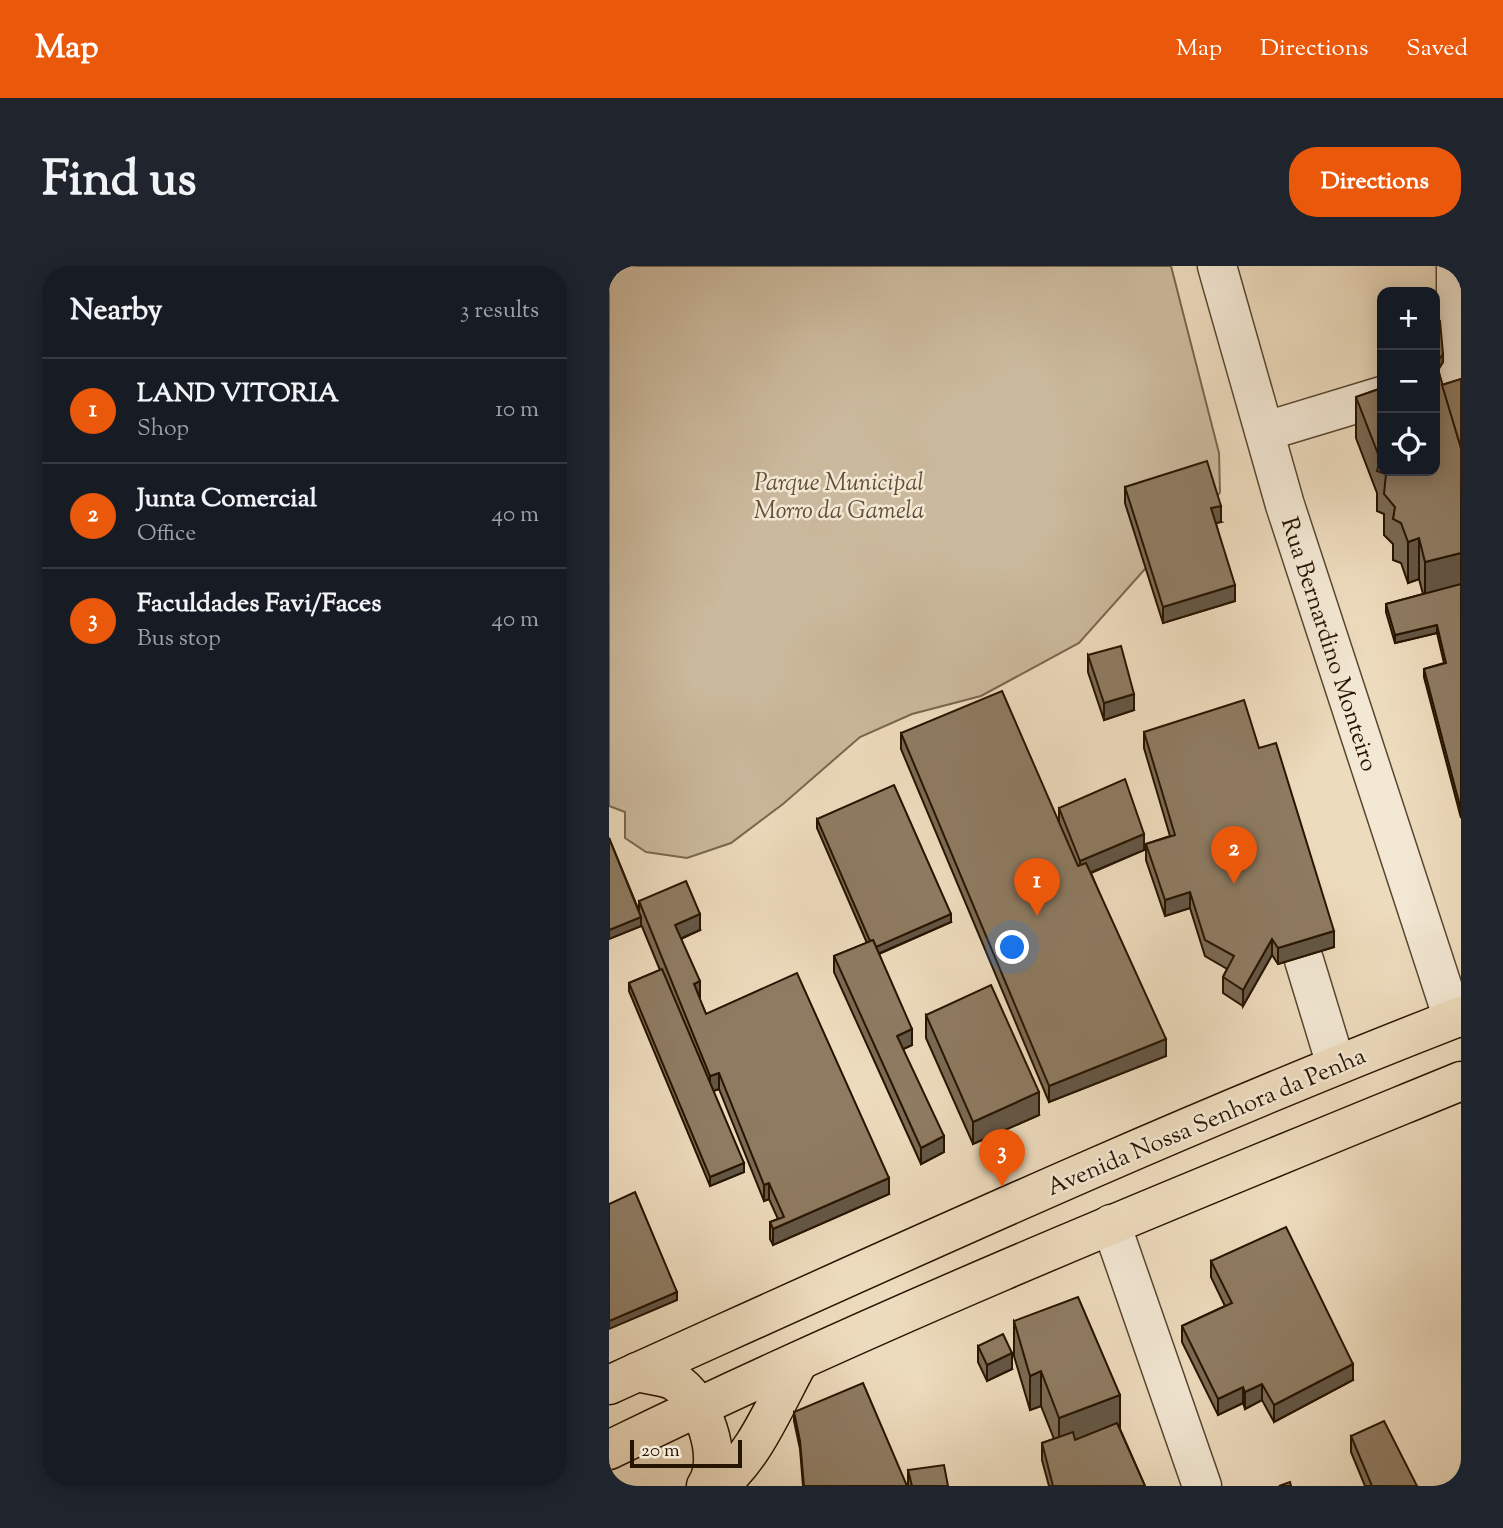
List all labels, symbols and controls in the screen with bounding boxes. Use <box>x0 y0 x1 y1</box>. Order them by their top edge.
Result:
text: Map <box>35 25 99 73</box>
text: Map <box>1176 32 1222 66</box>
text: Directions <box>1260 32 1368 66</box>
text: Saved <box>1406 32 1468 66</box>
text: Find us <box>42 147 196 217</box>
button: Directions <box>1289 147 1461 217</box>
map controls <box>1377 287 1440 476</box>
button: + <box>1377 287 1440 350</box>
text: Nearby <box>70 290 162 333</box>
text: 3 results <box>460 295 539 328</box>
button: − <box>1377 350 1440 413</box>
text: LAND VITORIA <box>137 376 339 413</box>
text: 1 <box>89 394 97 427</box>
text: 10 m <box>495 394 539 427</box>
text: Shop <box>137 413 189 446</box>
button: locate <box>1377 413 1440 476</box>
park label: Parque Municipal Morro da Gamela <box>754 467 924 529</box>
text: Junta Comercial <box>137 481 317 518</box>
text: 2 <box>88 499 98 532</box>
text: 40 m <box>492 499 539 532</box>
street label: Rua Bernardino Monteiro <box>1271 513 1385 776</box>
text: Office <box>137 518 196 551</box>
text: Faculdades Favi/Faces <box>137 586 381 623</box>
text: 3 <box>88 604 98 637</box>
text: 40 m <box>492 604 539 637</box>
text: Bus stop <box>137 623 221 656</box>
pin: 2 <box>1211 826 1257 884</box>
pin: 1 <box>1014 858 1060 916</box>
your location <box>995 930 1029 964</box>
street label: Avenida Nossa Senhora da Penha <box>1042 1040 1371 1206</box>
pin: 3 <box>979 1129 1025 1187</box>
scale bar <box>630 1437 742 1469</box>
text: 20 m <box>641 1438 680 1465</box>

